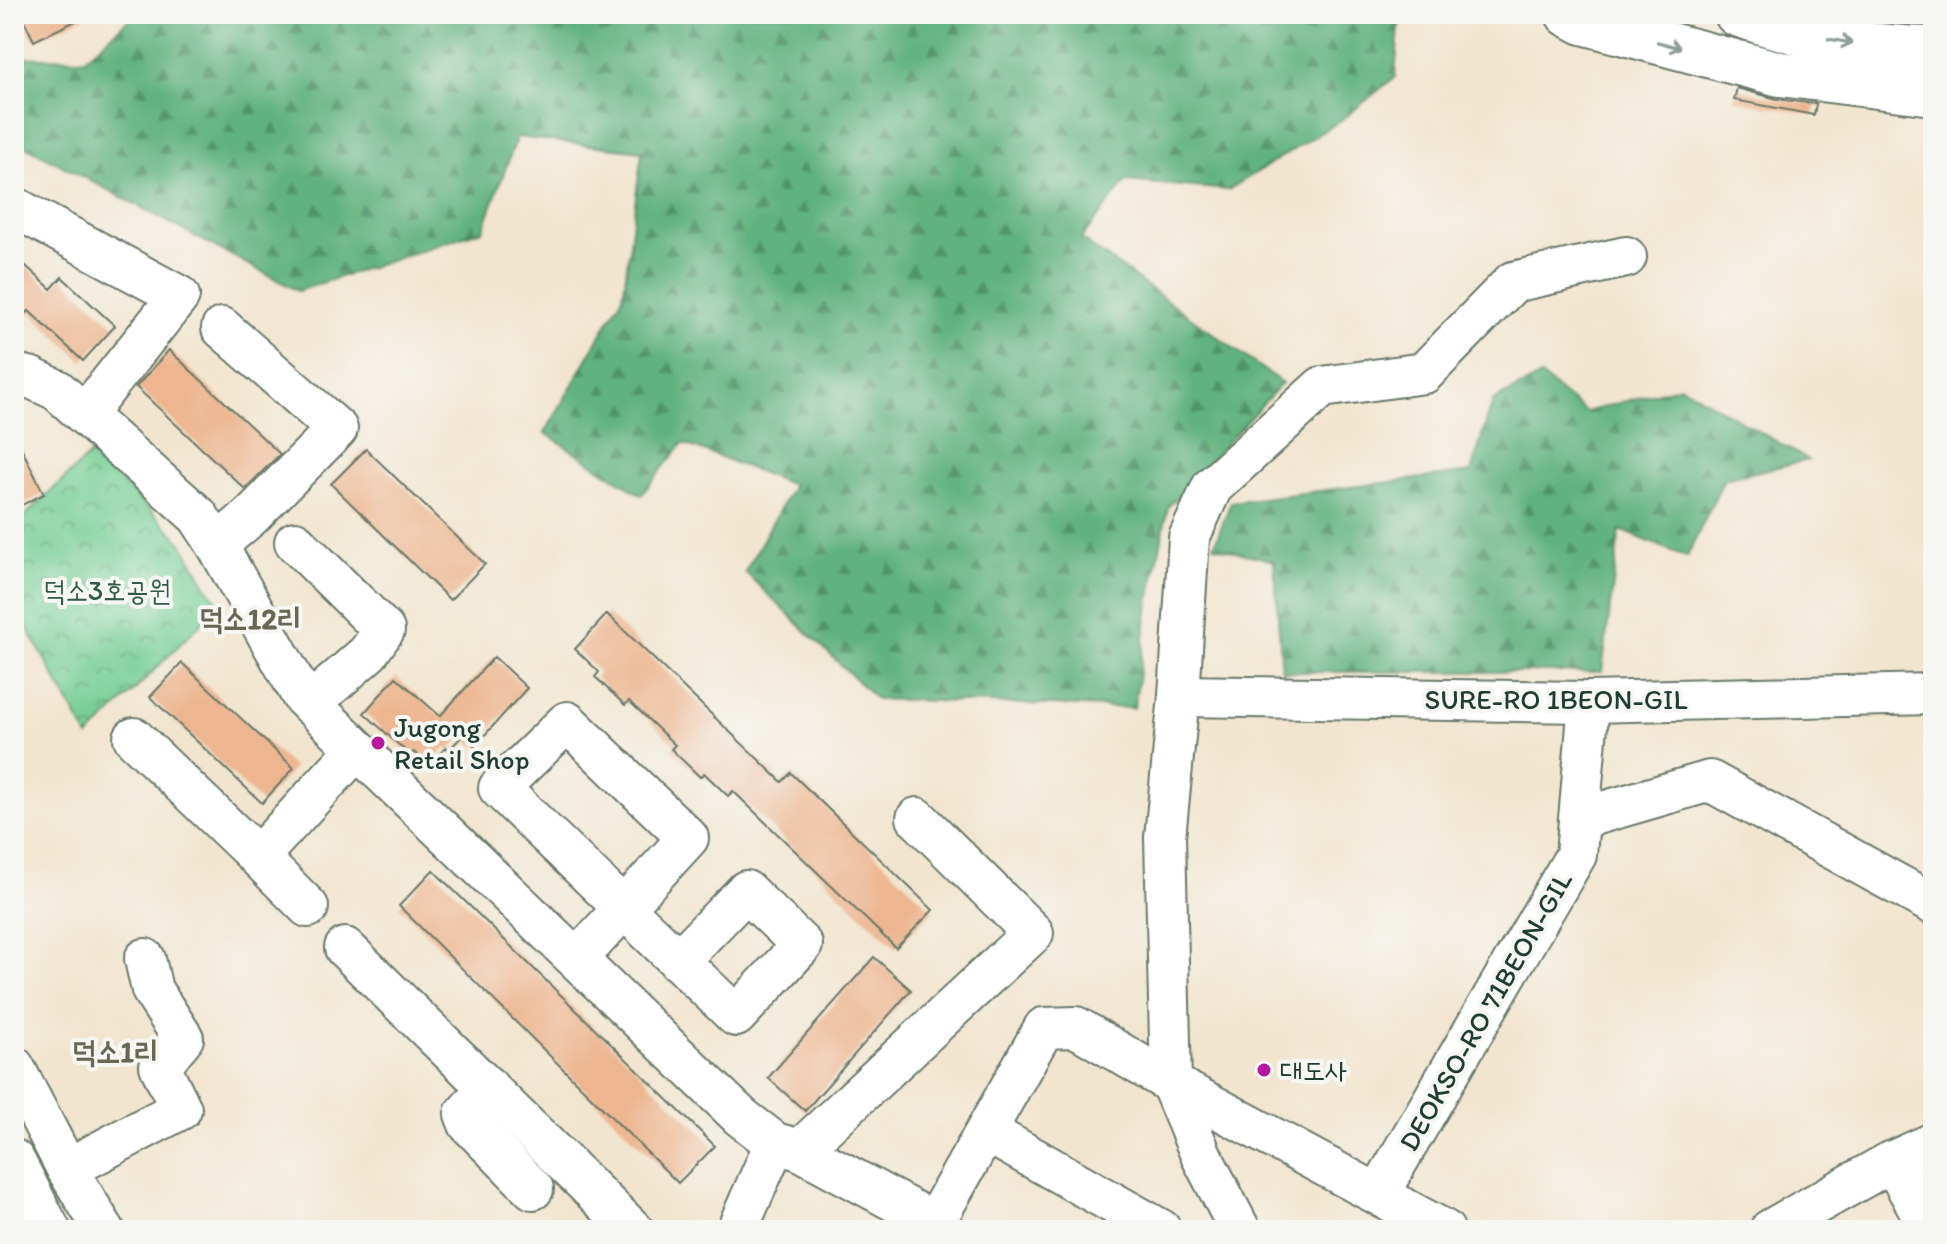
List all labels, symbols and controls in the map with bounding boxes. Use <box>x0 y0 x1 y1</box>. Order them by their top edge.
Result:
one-way arrow <box>1826 34 1852 49</box>
one-way arrow <box>1656 38 1681 53</box>
park label: 덕소3호공원 <box>43 573 171 607</box>
district label: 덕소12리 <box>199 600 301 637</box>
street label: SURE-RO 1BEON-GIL <box>1424 682 1688 716</box>
place label: Jugong Retail Shop <box>394 710 530 776</box>
marker: Jugong Retail Shop <box>369 734 387 752</box>
street label: DEOKSO-RO 71BEON-GIL <box>1391 865 1579 1157</box>
district label: 덕소1리 <box>72 1033 158 1070</box>
place label: 대도사 <box>1280 1053 1348 1087</box>
marker: 대도사 <box>1255 1061 1273 1079</box>

